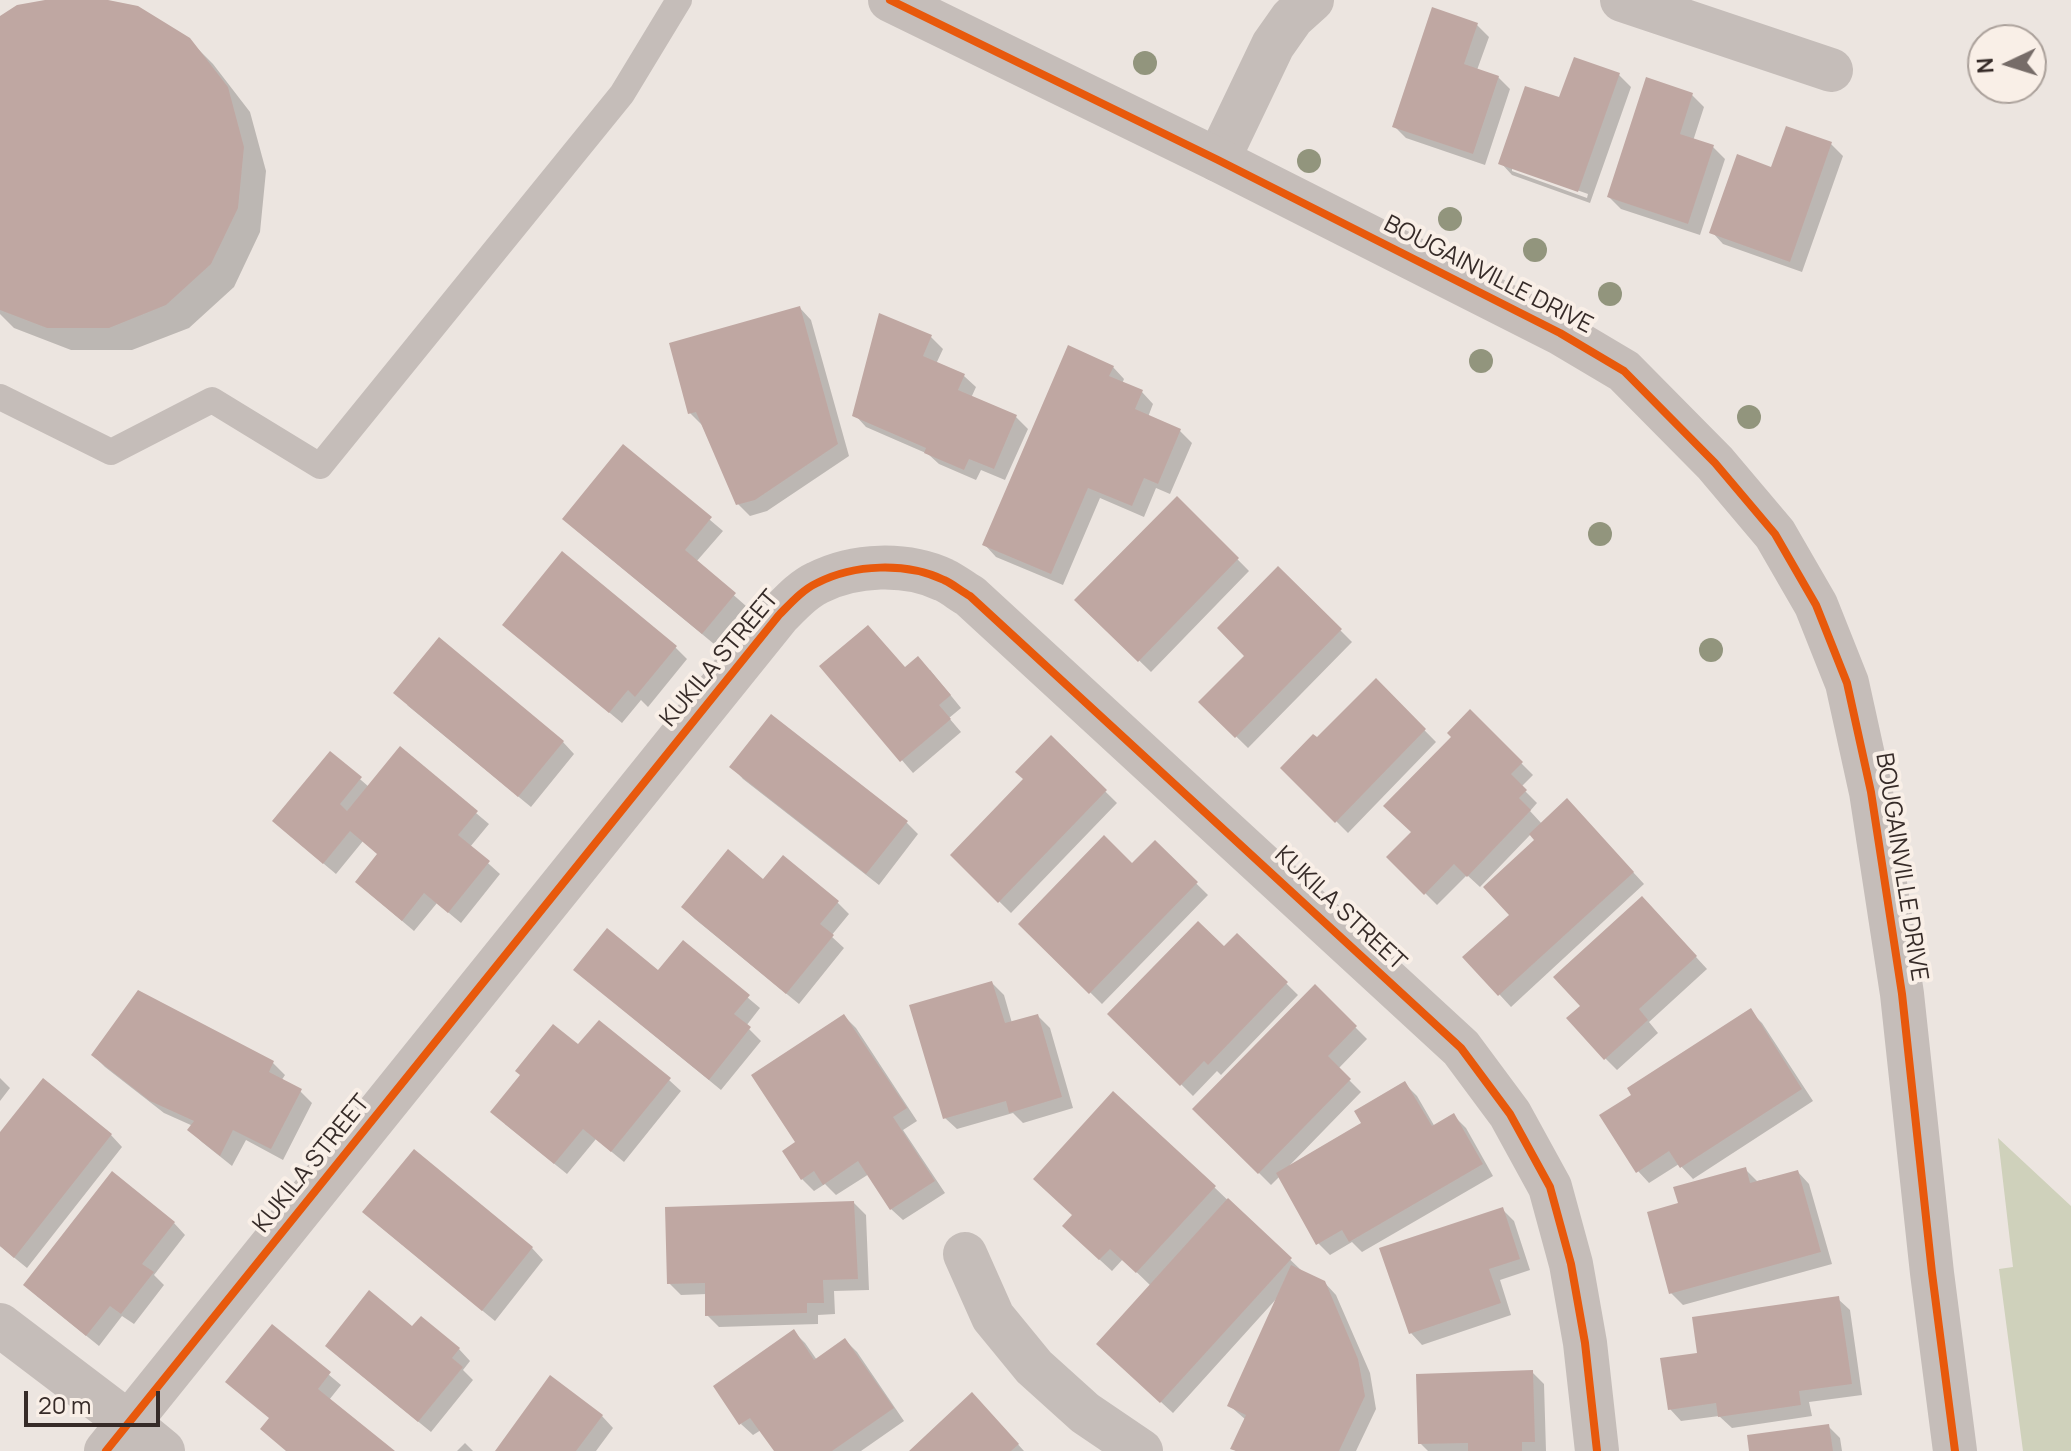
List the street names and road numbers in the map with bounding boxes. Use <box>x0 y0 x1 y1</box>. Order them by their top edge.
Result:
street label: BOUGAINVILLE DRIVE <box>1379 210 1597 340</box>
street label: KUKILA STREET <box>655 585 785 733</box>
street label: BOUGAINVILLE DRIVE <box>1869 751 1933 983</box>
street label: KUKILA STREET <box>1268 841 1412 977</box>
street label: KUKILA STREET <box>248 1089 376 1239</box>

